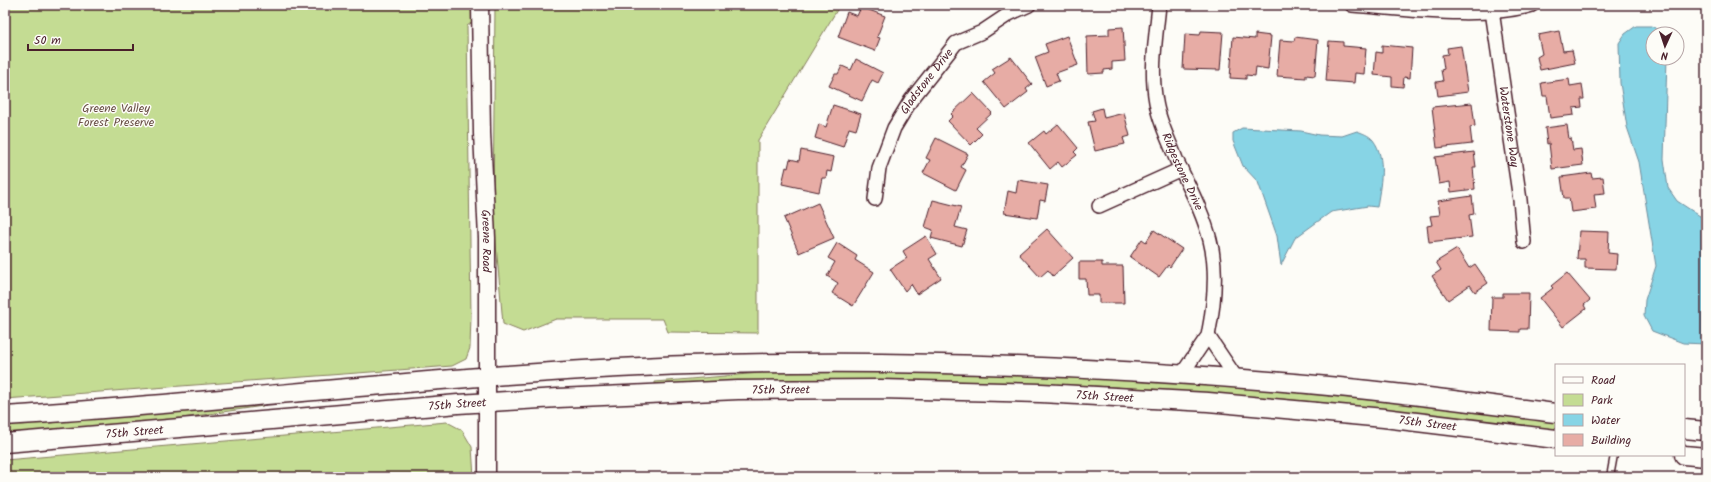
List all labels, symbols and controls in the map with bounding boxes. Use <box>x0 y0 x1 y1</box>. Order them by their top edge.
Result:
scale bar <box>28 26 133 52</box>
north arrow <box>1645 26 1685 66</box>
text: 50 m <box>34 31 61 50</box>
street label: Gladstone Drive <box>895 44 959 118</box>
text: N <box>1661 46 1668 64</box>
street label: Waterstone Way <box>1493 85 1524 169</box>
park label: Greene Valley Forest Preserve <box>78 99 155 132</box>
street label: Ridgestone Drive <box>1156 130 1208 214</box>
street label: Greene Road <box>476 209 496 273</box>
legend <box>1555 364 1685 456</box>
text: Road <box>1591 371 1616 390</box>
street label: 75th Street <box>752 380 811 400</box>
street label: 75th Street <box>1075 386 1135 408</box>
text: Park <box>1591 391 1613 410</box>
street label: 75th Street <box>427 393 487 417</box>
street label: 75th Street <box>1397 411 1458 437</box>
text: Water <box>1591 411 1621 430</box>
street label: 75th Street <box>105 420 165 444</box>
text: Building <box>1591 431 1631 450</box>

